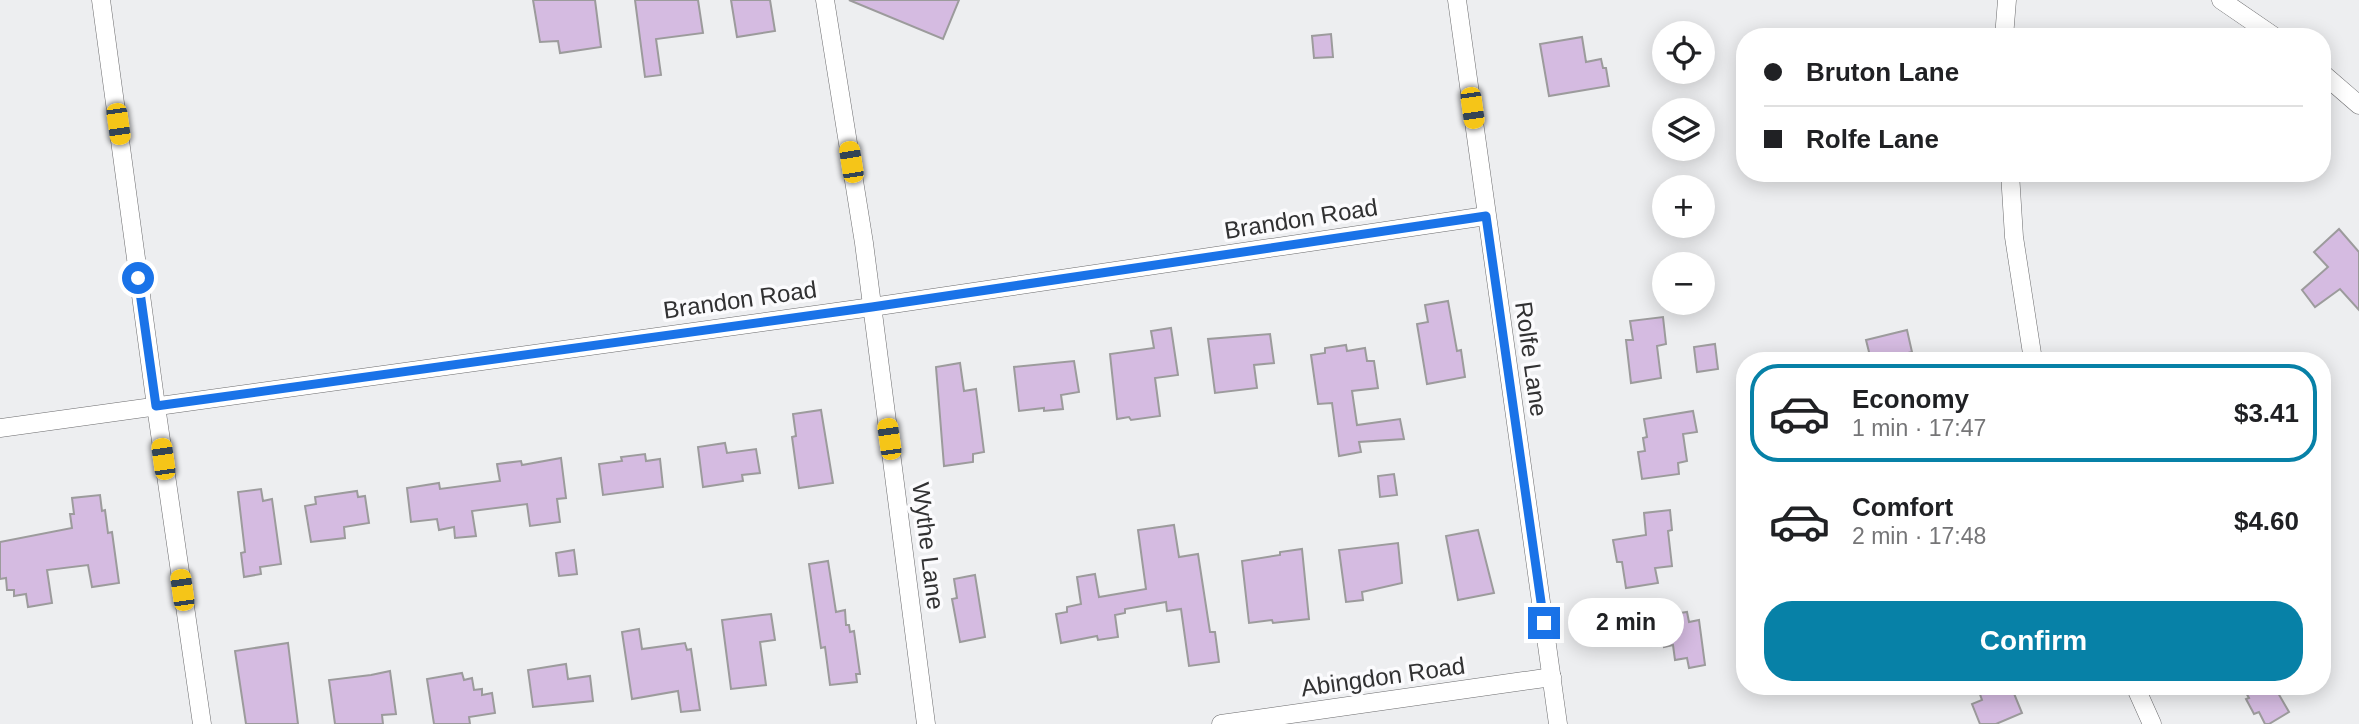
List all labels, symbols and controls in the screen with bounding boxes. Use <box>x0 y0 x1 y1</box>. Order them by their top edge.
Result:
map controls <box>1652 21 1715 315</box>
button: locate <box>1652 21 1715 84</box>
text: Bruton Lane <box>1806 57 1959 87</box>
car <box>1459 86 1486 130</box>
button: layers <box>1652 98 1715 161</box>
car <box>105 102 132 146</box>
text: Rolfe Lane <box>1806 124 1939 154</box>
car <box>838 140 865 184</box>
button: + <box>1652 175 1715 238</box>
street label: Brandon Road <box>1222 193 1379 244</box>
button: − <box>1652 252 1715 315</box>
route start <box>122 262 154 294</box>
street label: Brandon Road <box>661 275 818 324</box>
street label: Rolfe Lane <box>1510 300 1553 418</box>
icon: car <box>1768 382 1831 445</box>
text: Economy <box>1852 384 1969 414</box>
text: $3.41 <box>2234 398 2299 428</box>
text: 1 min · 17:47 <box>1852 415 1986 441</box>
car <box>876 417 903 461</box>
car <box>150 437 177 481</box>
street label: Wythe Lane <box>907 481 950 611</box>
icon: car <box>1768 490 1831 553</box>
text: Comfort <box>1852 492 1953 522</box>
text: $4.60 <box>2234 506 2299 536</box>
text: 2 min · 17:48 <box>1852 523 1986 549</box>
car <box>169 568 196 612</box>
callout: 2 min <box>1568 598 1684 648</box>
button: Confirm <box>1764 601 2303 681</box>
route end <box>1528 607 1560 639</box>
text: 2 min <box>1596 609 1656 635</box>
street label: Abingdon Road <box>1299 652 1467 701</box>

